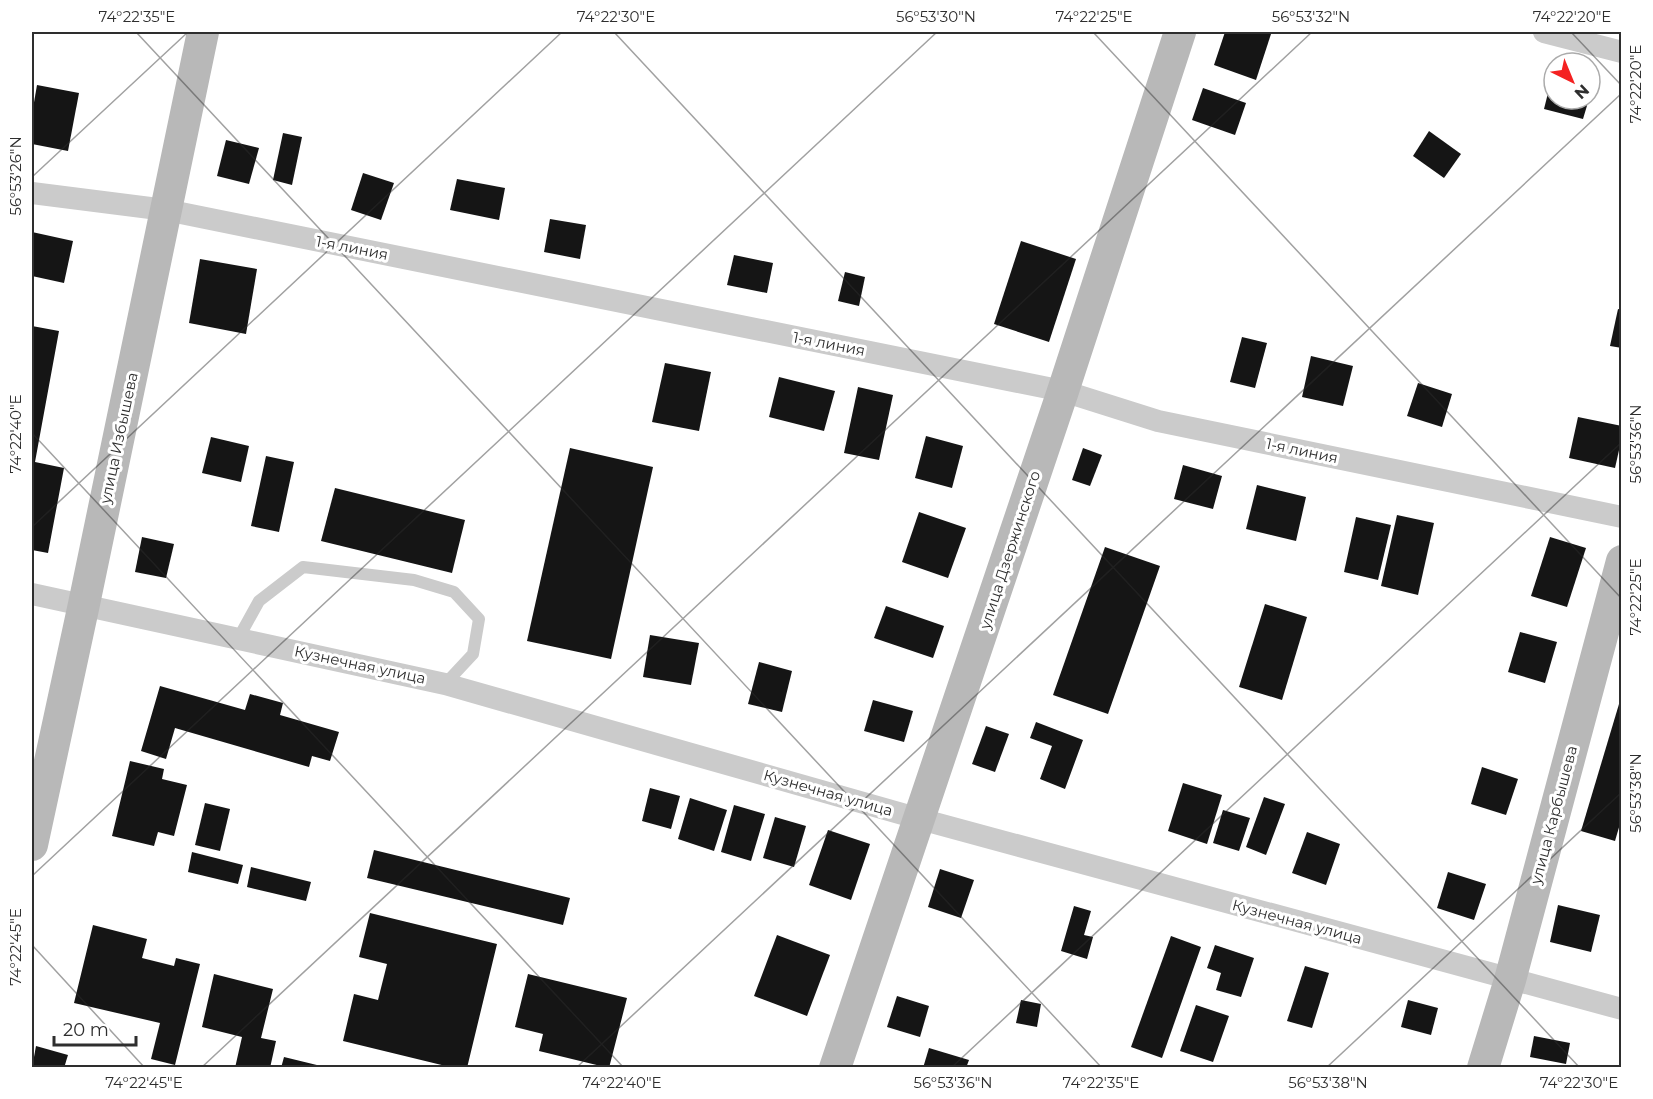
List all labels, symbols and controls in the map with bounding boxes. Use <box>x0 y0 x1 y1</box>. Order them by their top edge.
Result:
text: 74°22'35"E <box>99 7 175 26</box>
text: 74°22'30"E <box>577 7 655 26</box>
text: 56°53'30"N <box>896 7 976 26</box>
text: 74°22'25"E <box>1055 7 1133 26</box>
text: 56°53'32"N <box>1272 7 1350 26</box>
text: 74°22'20"E <box>1533 7 1611 26</box>
text: 74°22'20"E <box>1626 45 1645 123</box>
north arrow <box>1542 51 1602 111</box>
text: N <box>1571 80 1593 103</box>
text: 56°53'26"N <box>6 136 25 216</box>
street label: 1-я линия <box>314 231 390 264</box>
street label: 1-я линия <box>791 327 867 360</box>
street label: улица Избышева <box>95 370 142 506</box>
text: 74°22'40"E <box>6 394 25 474</box>
text: 56°53'36"N <box>1626 404 1645 484</box>
street label: 1-я линия <box>1264 434 1340 467</box>
street label: улица Дзержинского <box>975 468 1044 632</box>
text: 74°22'25"E <box>1626 558 1645 636</box>
street label: Кузнечная улица <box>293 641 427 688</box>
street label: улица Карбышева <box>1526 743 1581 887</box>
text: 56°53'38"N <box>1626 753 1645 833</box>
street label: Кузнечная улица <box>761 765 895 820</box>
street label: Кузнечная улица <box>1230 895 1364 948</box>
text: 74°22'45"E <box>6 908 25 986</box>
scale bar <box>54 1009 136 1047</box>
text: 20 m <box>63 1019 109 1041</box>
text: 74°22'45"E <box>105 1073 183 1092</box>
text: 74°22'40"E <box>582 1073 662 1092</box>
text: 56°53'36"N <box>913 1073 993 1092</box>
text: 74°22'35"E <box>1063 1073 1139 1092</box>
text: 56°53'38"N <box>1288 1073 1368 1092</box>
text: 74°22'30"E <box>1540 1073 1618 1092</box>

